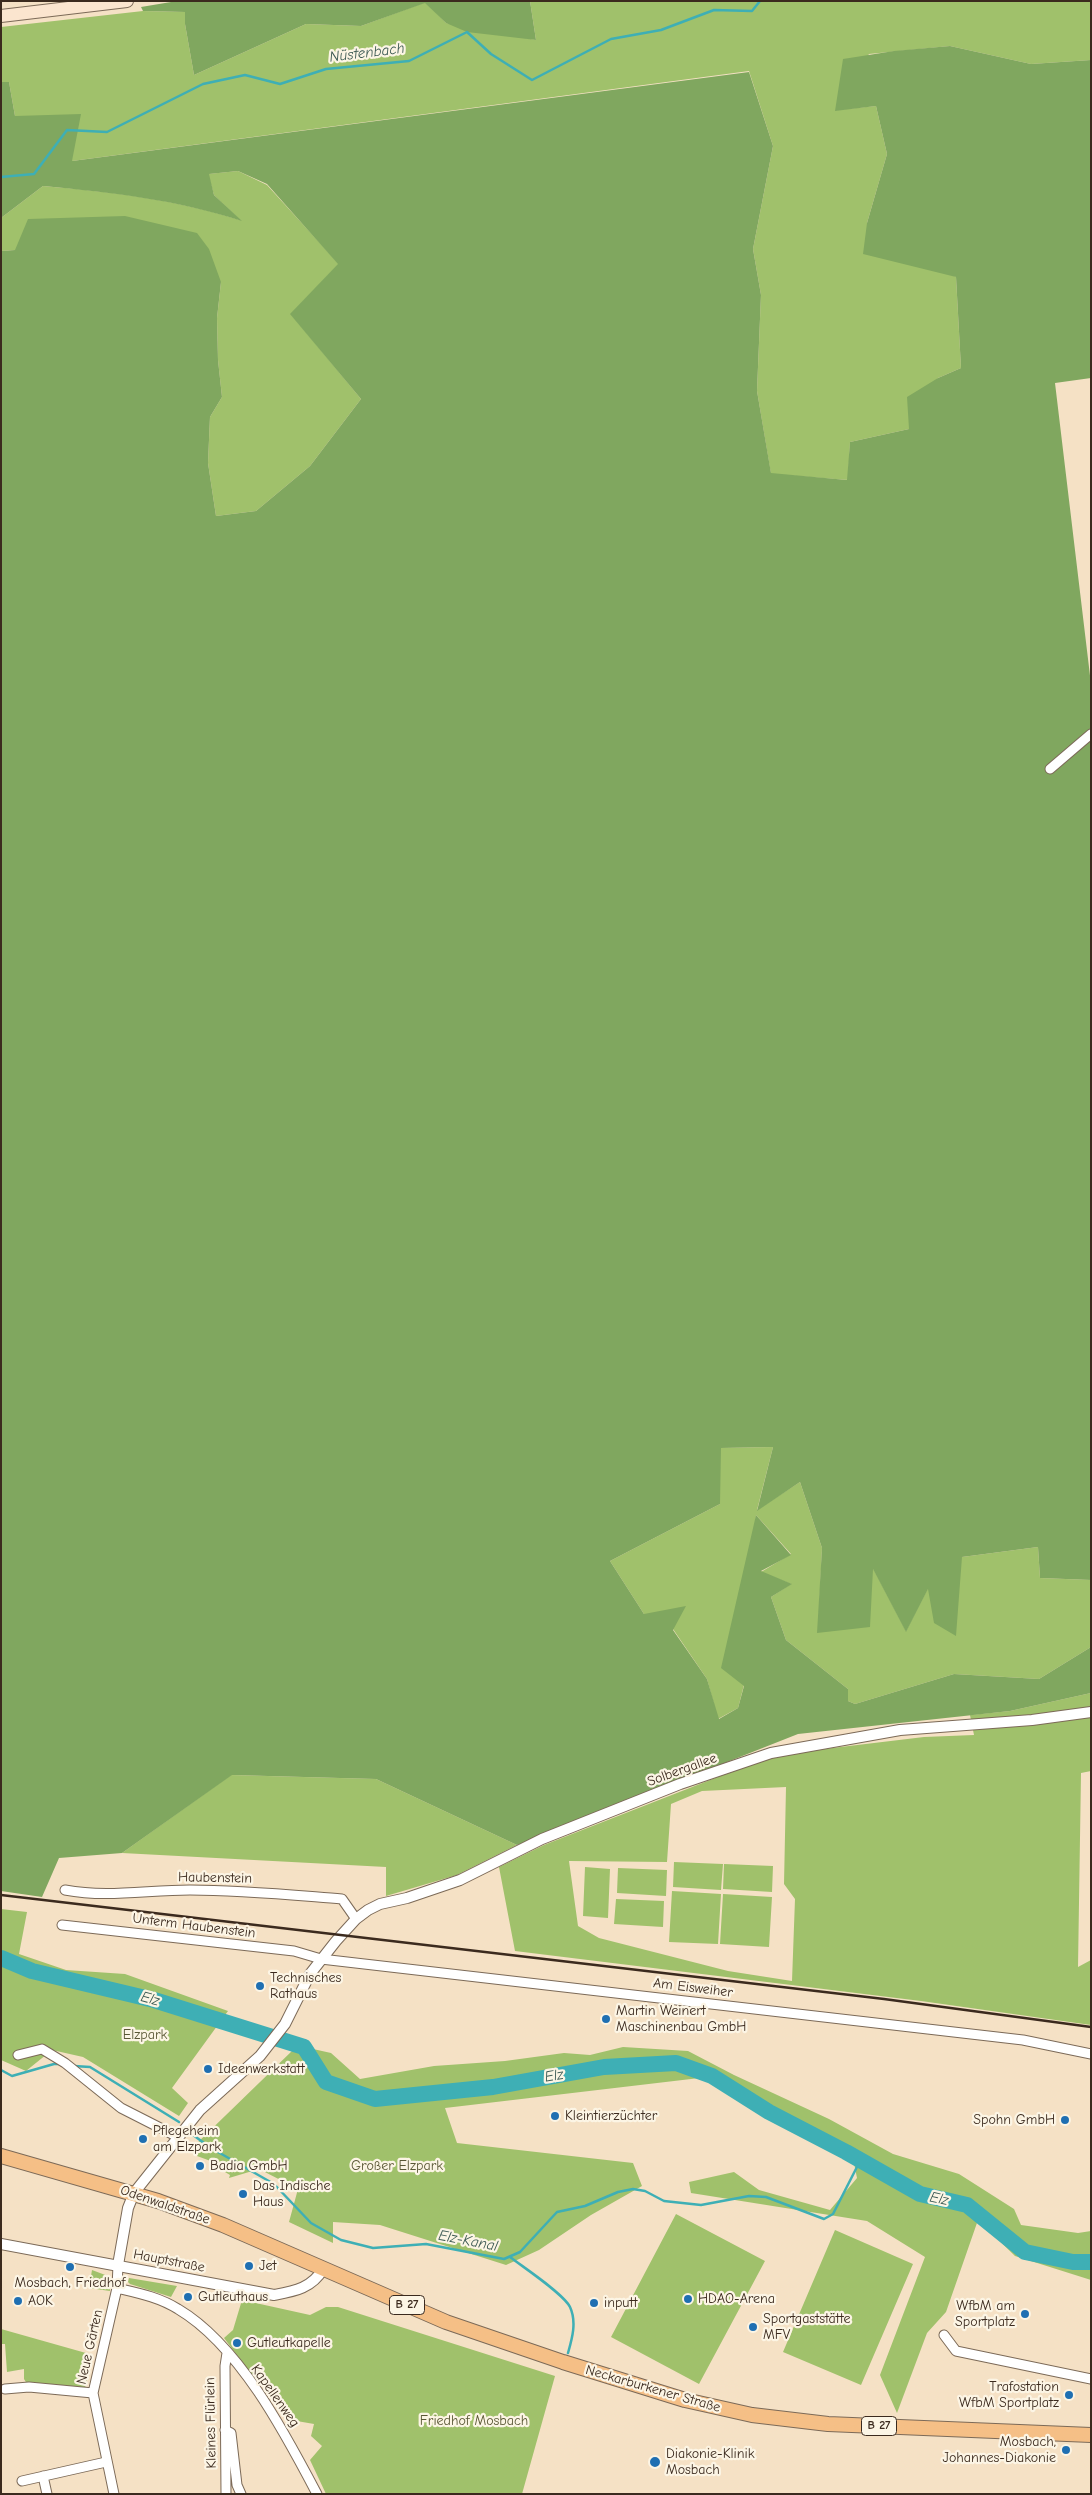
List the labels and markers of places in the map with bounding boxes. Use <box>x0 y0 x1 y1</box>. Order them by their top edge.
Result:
place label: Technisches Rathaus <box>270 1970 341 2002</box>
marker: Technisches Rathaus <box>254 1980 266 1992</box>
place label: Martin Weinert Maschinenbau GmbH <box>616 2003 746 2035</box>
marker: Martin Weinert Maschinenbau GmbH <box>600 2013 612 2025</box>
place label: Ideenwerkstatt <box>218 2061 305 2077</box>
marker: Ideenwerkstatt <box>202 2063 214 2075</box>
place label: Kleintierzüchter <box>565 2108 657 2124</box>
marker: Kleintierzüchter <box>549 2110 561 2122</box>
place label: Spohn GmbH <box>973 2112 1055 2128</box>
marker: Spohn GmbH <box>1059 2114 1071 2126</box>
place label: Pflegeheim am Elzpark <box>153 2123 221 2156</box>
marker: Pflegeheim am Elzpark <box>137 2133 149 2145</box>
place label: Badia GmbH <box>210 2158 288 2174</box>
marker: Badia GmbH <box>194 2160 206 2172</box>
place label: Das Indische Haus <box>253 2178 330 2210</box>
marker: Das Indische Haus <box>237 2188 249 2200</box>
place label: Jet <box>259 2258 276 2274</box>
marker: Jet <box>243 2260 255 2272</box>
marker: Mosbach, Friedhof <box>64 2261 76 2273</box>
place label: Mosbach, Friedhof <box>15 2275 125 2291</box>
place label: Gutleuthaus <box>198 2289 268 2305</box>
marker: Gutleuthaus <box>182 2291 194 2303</box>
place label: HDAO-Arena <box>698 2291 775 2307</box>
place label: AOK <box>28 2293 53 2309</box>
marker: HDAO-Arena <box>682 2293 694 2305</box>
marker: AOK <box>12 2295 24 2307</box>
place label: inputt <box>604 2295 638 2311</box>
marker: inputt <box>588 2297 600 2309</box>
place label: WfbM am Sportplatz <box>955 2298 1015 2330</box>
marker: WfbM am Sportplatz <box>1019 2308 1031 2320</box>
place label: Sportgaststätte MFV <box>763 2311 850 2344</box>
marker: Sportgaststätte MFV <box>747 2321 759 2333</box>
place label: Gutleutkapelle <box>247 2335 331 2351</box>
marker: Gutleutkapelle <box>231 2337 243 2349</box>
place label: Trafostation WfbM Sportplatz <box>959 2379 1059 2412</box>
marker: Trafostation WfbM Sportplatz <box>1063 2389 1075 2401</box>
place label: Mosbach, Johannes-Diakonie <box>942 2434 1056 2466</box>
marker: Mosbach, Johannes-Diakonie <box>1060 2444 1072 2456</box>
place label: Diakonie-Klinik Mosbach <box>666 2446 754 2478</box>
marker: Diakonie-Klinik Mosbach <box>648 2455 662 2469</box>

